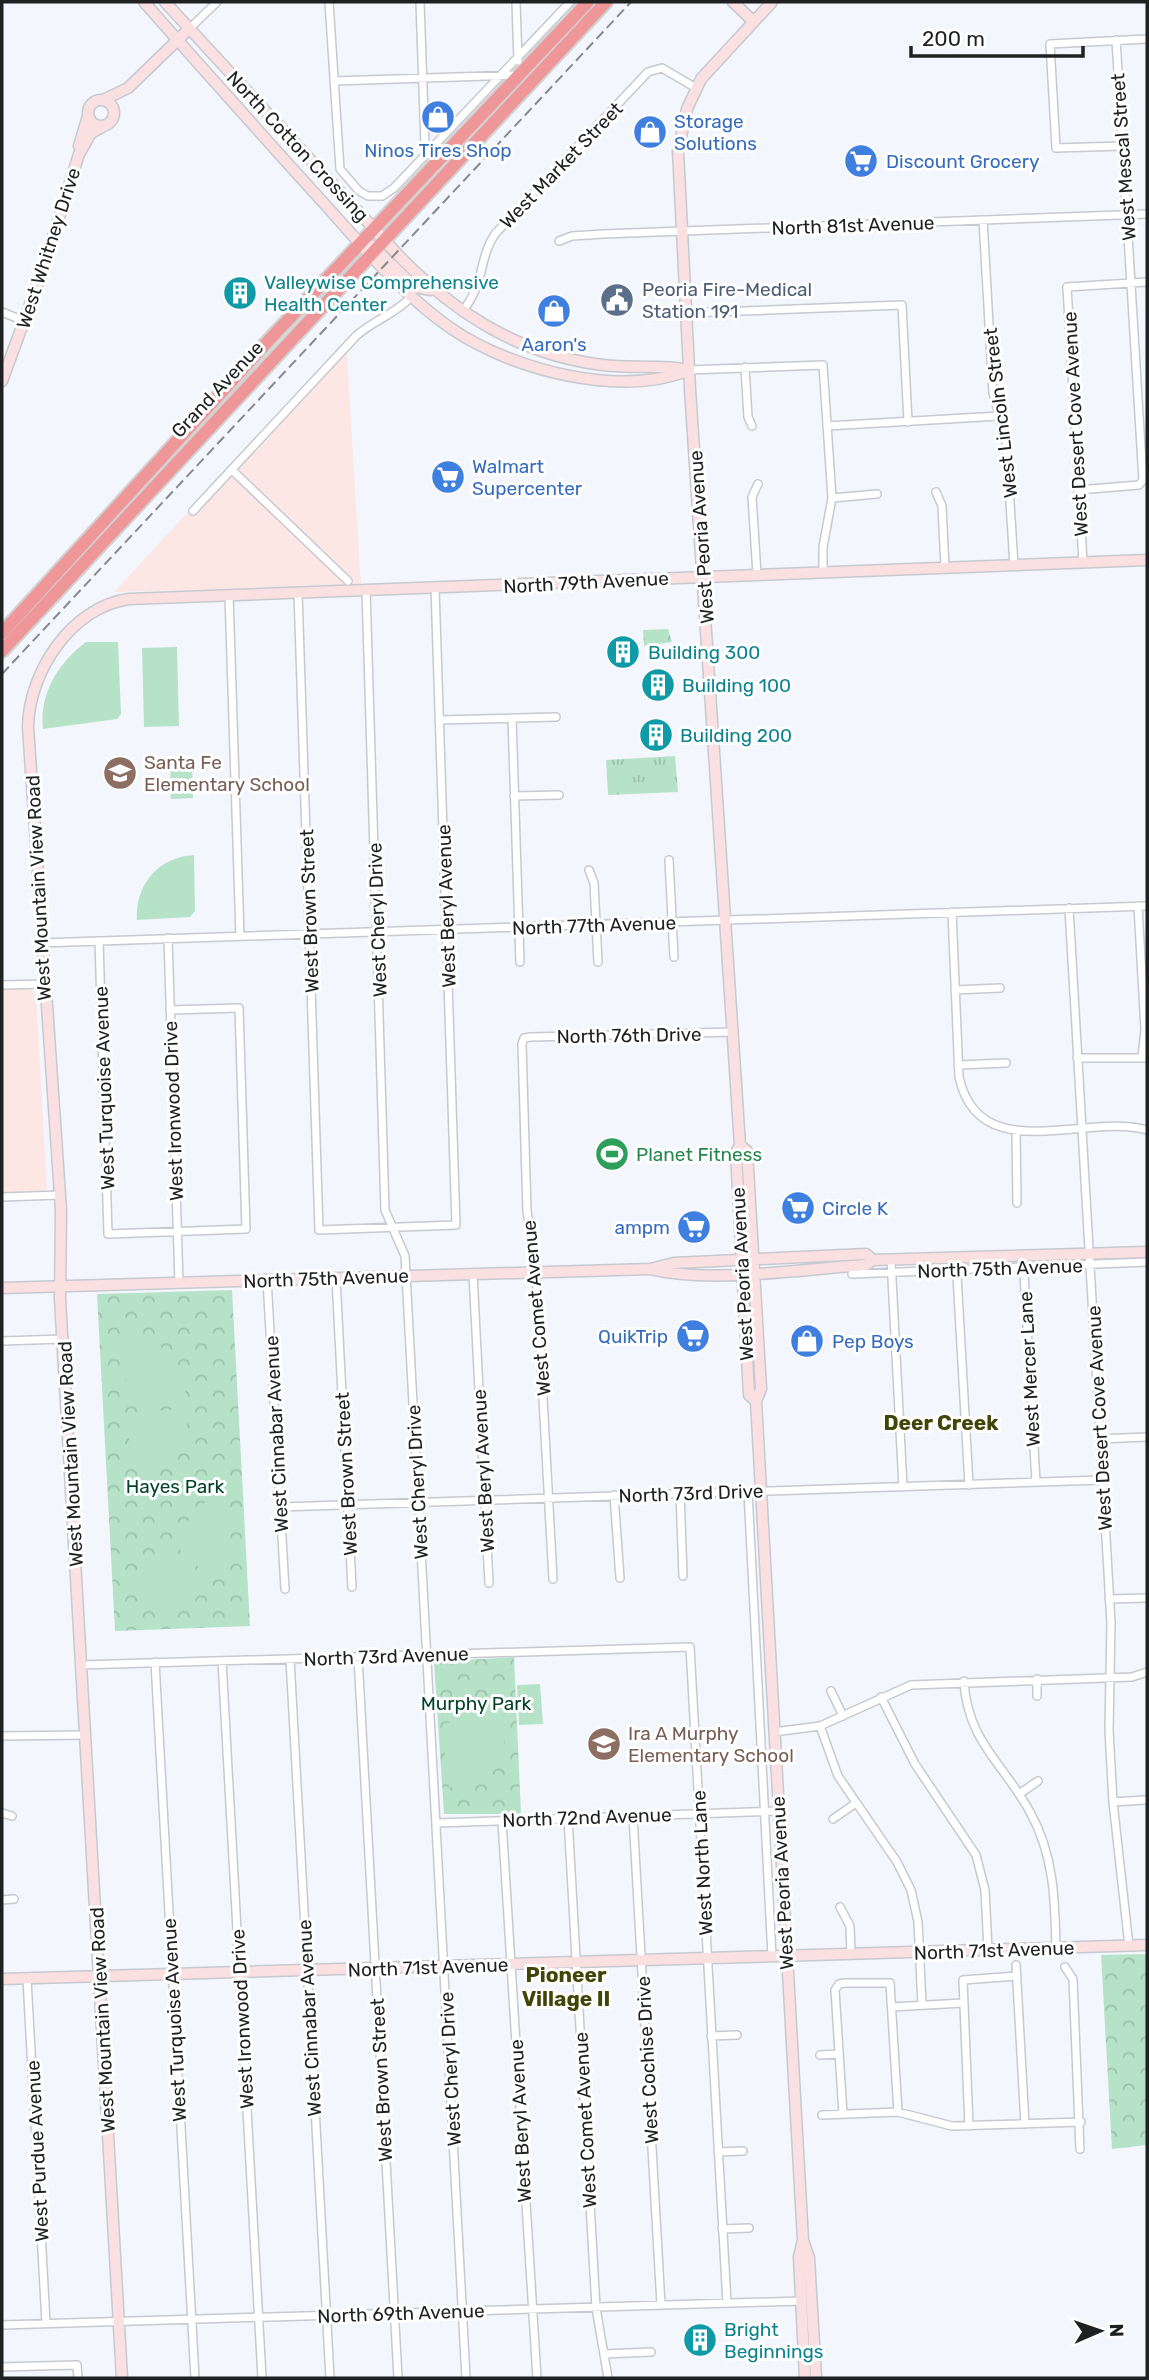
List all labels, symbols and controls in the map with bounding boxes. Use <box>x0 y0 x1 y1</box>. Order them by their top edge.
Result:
scale bar <box>911 14 1082 58</box>
text: 200 m <box>922 26 985 51</box>
street label: North Cotton Crossing <box>222 66 374 227</box>
street label: West Mescal Street <box>1106 72 1141 241</box>
street label: West Market Street <box>495 97 628 233</box>
shop icon: Ninos Tires Shop <box>419 98 457 136</box>
place label: Storage Solutions <box>674 110 757 155</box>
shop icon: Storage Solutions <box>631 113 669 151</box>
place label: Ninos Tires Shop <box>364 139 512 162</box>
supermarket icon: Discount Grocery <box>842 142 880 180</box>
place label: Discount Grocery <box>886 150 1039 173</box>
street label: West Whitney Drive <box>12 165 85 332</box>
street label: North 81st Avenue <box>771 211 935 240</box>
place label: Valleywise Comprehensive Health Center <box>264 271 499 316</box>
building icon: Valleywise Comprehensive Health Center <box>221 274 259 312</box>
place label: Peoria Fire-Medical Station 191 <box>642 278 812 323</box>
public building icon: Peoria Fire-Medical Station 191 <box>598 281 636 319</box>
shop icon: Aaron's <box>535 292 573 330</box>
street label: West Desert Cove Avenue <box>1058 311 1093 537</box>
street label: West Lincoln Street <box>979 326 1022 499</box>
place label: Aaron's <box>521 333 587 356</box>
street label: Grand Avenue <box>167 336 268 443</box>
street label: West Peoria Avenue <box>684 449 719 624</box>
place label: Walmart Supercenter <box>472 455 583 500</box>
supermarket icon: Walmart Supercenter <box>429 458 467 496</box>
street label: North 79th Avenue <box>503 567 669 598</box>
building icon: Building 300 <box>604 633 642 671</box>
place label: Building 300 <box>648 641 760 664</box>
building icon: Building 100 <box>639 666 677 704</box>
place label: Building 100 <box>682 674 791 697</box>
building icon: Building 200 <box>637 716 675 754</box>
place label: Building 200 <box>680 724 792 747</box>
place label: Santa Fe Elementary School <box>144 751 310 796</box>
school or university icon: Santa Fe Elementary School <box>101 754 139 792</box>
street label: West Mountain View Road <box>21 775 56 1001</box>
street label: West Beryl Avenue <box>432 824 461 988</box>
street label: West Brown Street <box>295 828 324 993</box>
street label: West Cheryl Drive <box>363 842 392 998</box>
street label: North 77th Avenue <box>512 911 676 940</box>
street label: West Turquoise Avenue <box>89 986 120 1190</box>
street label: West Ironwood Drive <box>159 1021 188 1201</box>
street label: North 76th Drive <box>556 1023 702 1048</box>
sports icon: Planet Fitness <box>593 1135 631 1173</box>
place label: Planet Fitness <box>636 1143 762 1166</box>
street label: West Peoria Avenue <box>726 1187 759 1361</box>
supermarket icon: Circle K <box>779 1189 817 1227</box>
place label: Circle K <box>822 1197 889 1220</box>
supermarket icon: ampm <box>675 1208 713 1246</box>
place label: ampm <box>614 1216 670 1239</box>
street label: West Comet Avenue <box>517 1219 556 1397</box>
street label: North 75th Avenue <box>917 1254 1083 1283</box>
street label: North 75th Avenue <box>243 1264 409 1293</box>
street label: West Mercer Lane <box>1014 1291 1045 1447</box>
street label: West Desert Cove Avenue <box>1082 1305 1117 1531</box>
supermarket icon: QuikTrip <box>674 1317 712 1355</box>
shop icon: Pep Boys <box>788 1322 826 1360</box>
place label: QuikTrip <box>598 1325 668 1348</box>
place label: Pep Boys <box>832 1330 914 1353</box>
street label: West Cinnabar Avenue <box>260 1335 293 1533</box>
street label: West Mountain View Road <box>53 1341 88 1567</box>
street label: West Beryl Avenue <box>468 1389 499 1553</box>
street label: West Brown Street <box>331 1391 362 1556</box>
street label: West Cheryl Drive <box>402 1404 433 1560</box>
district label: Deer Creek <box>884 1410 999 1435</box>
park label: Hayes Park <box>126 1475 224 1498</box>
street label: North 73rd Drive <box>618 1479 764 1508</box>
street label: North 73rd Avenue <box>303 1642 469 1671</box>
park label: Murphy Park <box>421 1692 531 1715</box>
place label: Ira A Murphy Elementary School <box>628 1722 794 1767</box>
school or university icon: Ira A Murphy Elementary School <box>585 1725 623 1763</box>
street label: West North Lane <box>687 1790 718 1936</box>
street label: West Peoria Avenue <box>766 1796 799 1970</box>
street label: North 72nd Avenue <box>502 1803 672 1832</box>
street label: West Mountain View Road <box>85 1907 120 2133</box>
street label: West Turquoise Avenue <box>158 1918 191 2122</box>
street label: West Cinnabar Avenue <box>293 1919 326 2117</box>
street label: West Ironwood Drive <box>226 1928 259 2110</box>
street label: North 71st Avenue <box>913 1936 1075 1965</box>
street label: North 71st Avenue <box>347 1953 509 1982</box>
district label: Pioneer Village II <box>522 1962 610 2011</box>
street label: West Cochise Drive <box>632 1975 663 2145</box>
street label: West Cheryl Drive <box>435 1991 466 2147</box>
street label: West Brown Street <box>366 1997 397 2162</box>
street label: West Comet Avenue <box>569 2031 602 2209</box>
street label: West Beryl Avenue <box>505 2039 536 2203</box>
street label: West Purdue Avenue <box>21 2060 54 2242</box>
north arrow <box>1065 2296 1135 2366</box>
street label: North 69th Avenue <box>317 2299 485 2328</box>
place label: Bright Beginnings <box>724 2318 823 2363</box>
building icon: Bright Beginnings <box>681 2321 719 2359</box>
text: N <box>1105 2323 1128 2338</box>

